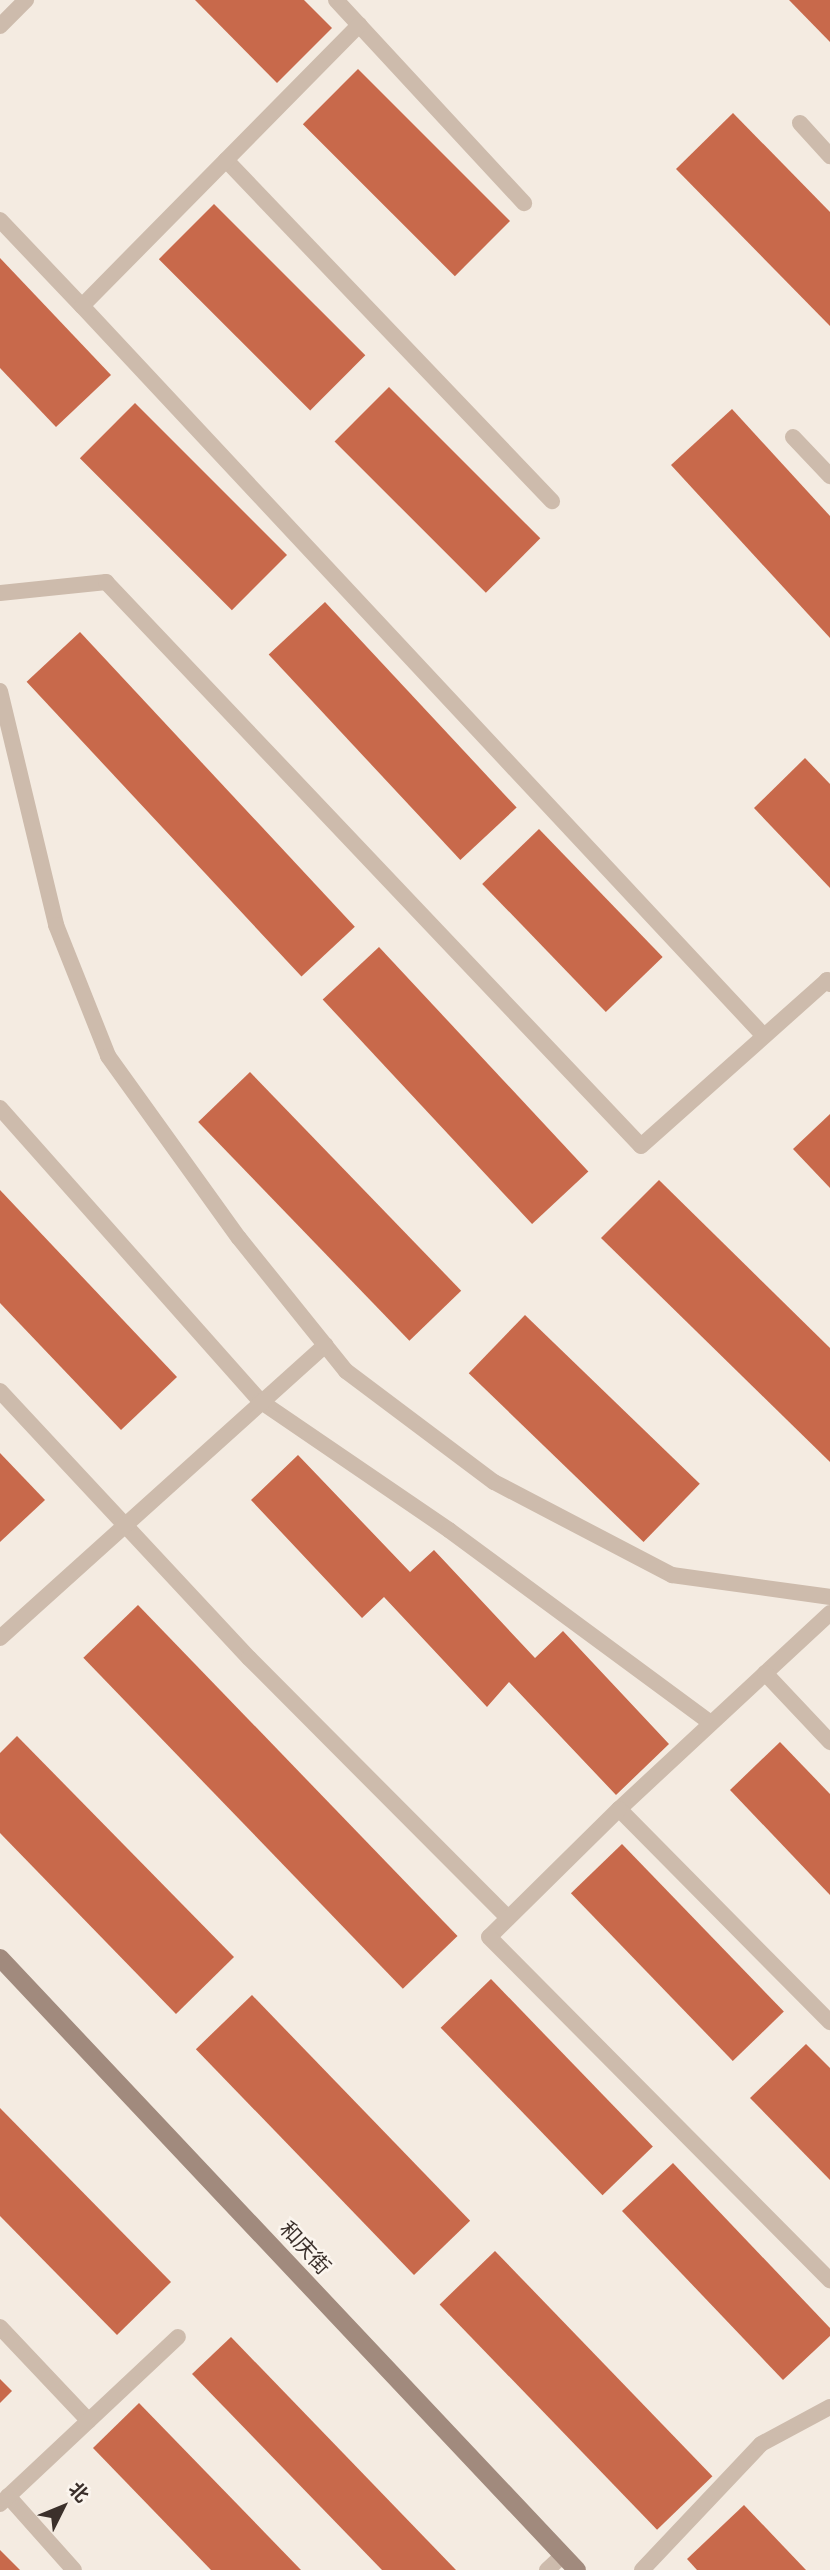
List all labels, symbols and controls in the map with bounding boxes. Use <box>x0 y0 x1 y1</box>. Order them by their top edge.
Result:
street label: 和庆街 <box>274 2216 336 2280</box>
north arrow <box>28 2472 98 2542</box>
text: 北 <box>64 2478 94 2507</box>

